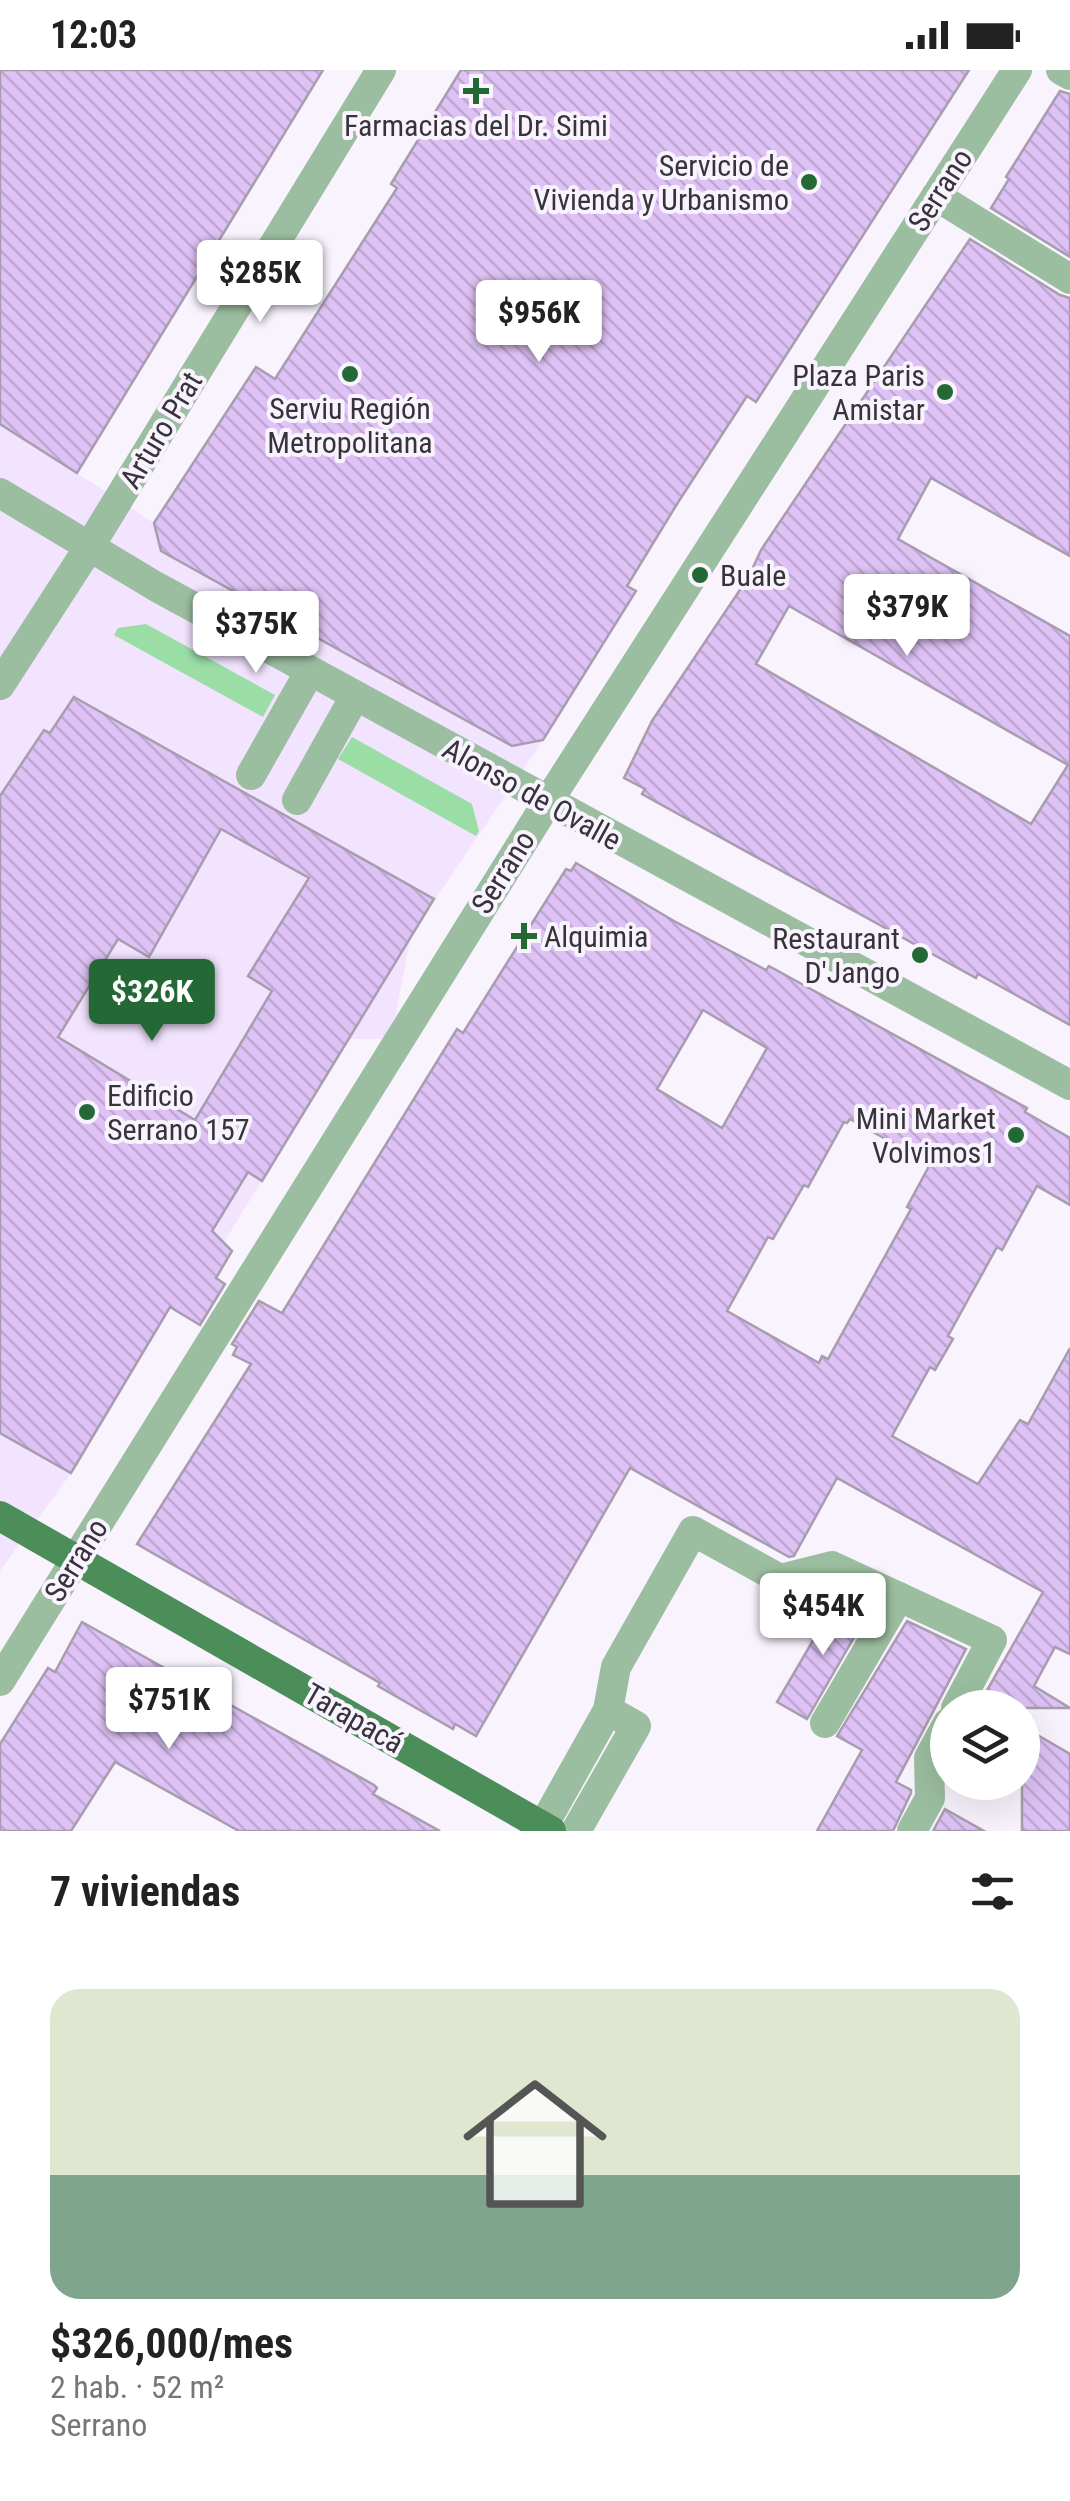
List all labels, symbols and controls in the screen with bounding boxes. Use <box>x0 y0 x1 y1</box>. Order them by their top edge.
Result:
text: 12:03 <box>50 13 137 57</box>
marker: Farmacias del Dr. Simi <box>465 80 487 102</box>
place label: Farmacias del Dr. Simi <box>344 108 608 143</box>
street label: Serrano <box>900 142 980 238</box>
place label: Servicio de Vivienda y Urbanismo <box>534 148 789 217</box>
marker: Servicio de Vivienda y Urbanismo <box>798 171 820 193</box>
pin: $285K <box>190 240 330 325</box>
text: $285K <box>219 253 301 291</box>
pin: $956K <box>469 280 609 365</box>
text: $956K <box>498 293 580 331</box>
place label: Plaza Paris Amistar <box>792 358 925 427</box>
marker: Serviu Región Metropolitana <box>339 363 361 385</box>
street label: Arturo Prat <box>113 365 209 495</box>
marker: Plaza Paris Amistar <box>934 381 956 403</box>
place label: Serviu Región Metropolitana <box>267 391 433 460</box>
place label: Buale <box>720 558 786 593</box>
marker: Buale <box>689 564 711 586</box>
pin: $379K <box>837 574 977 659</box>
text: $379K <box>866 587 948 625</box>
pin: $375K <box>186 591 326 676</box>
text: $375K <box>215 604 297 642</box>
street label: Alonso de Ovalle <box>437 731 627 857</box>
street label: Serrano <box>464 824 542 920</box>
place label: Alquimia <box>544 919 648 954</box>
place label: Restaurant D'Jango <box>772 921 900 990</box>
marker: Alquimia <box>513 925 535 947</box>
marker: Restaurant D'Jango <box>909 944 931 966</box>
pin: $326K <box>82 959 222 1044</box>
text: $326K <box>111 972 193 1010</box>
place label: Edificio Serrano 157 <box>107 1078 250 1147</box>
marker: Edificio Serrano 157 <box>76 1101 98 1123</box>
place label: Mini Market Volvimos1 <box>856 1101 996 1170</box>
marker: Mini Market Volvimos1 <box>1005 1124 1027 1146</box>
street label: Serrano <box>37 1512 115 1608</box>
pin: $454K <box>753 1573 893 1658</box>
text: $454K <box>782 1586 864 1624</box>
pin: $751K <box>99 1667 239 1752</box>
street label: Tarapacá <box>298 1676 410 1760</box>
text: $751K <box>128 1680 210 1718</box>
map controls <box>930 1690 1040 1800</box>
button: layers <box>930 1690 1040 1800</box>
icon: filters <box>965 1864 1020 1919</box>
text: 7 viviendas <box>50 1867 240 1916</box>
icon: home <box>445 2054 625 2234</box>
text: $326,000/mes <box>50 2319 293 2368</box>
text: 2 hab. · 52 m² <box>50 2368 224 2406</box>
text: Serrano <box>50 2406 147 2444</box>

